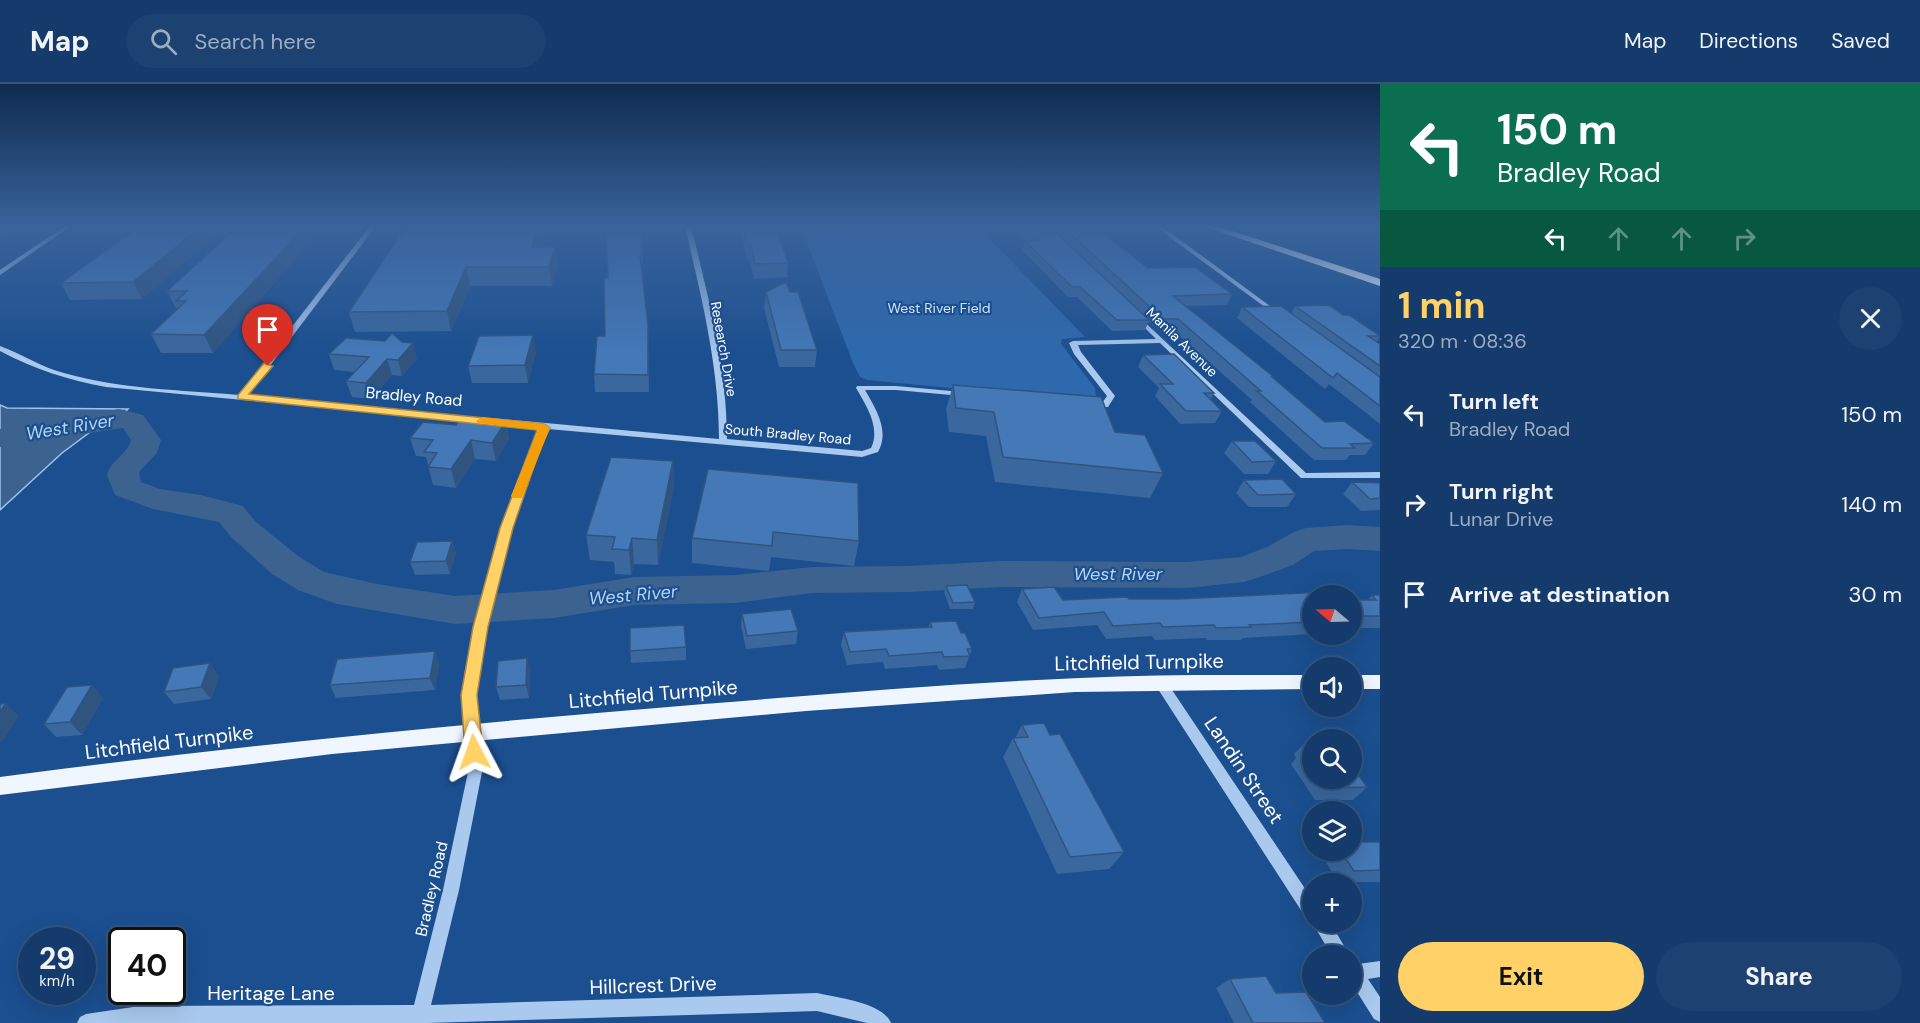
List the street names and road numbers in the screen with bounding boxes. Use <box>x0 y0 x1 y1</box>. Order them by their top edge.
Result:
street label: Research Drive <box>707 300 741 398</box>
street label: Manila Avenue <box>1142 303 1222 381</box>
street label: Bradley Road <box>365 382 463 411</box>
street label: South Bradley Road <box>724 420 852 448</box>
street label: Litchfield Turnpike <box>1054 648 1224 676</box>
street label: Litchfield Turnpike <box>567 674 739 714</box>
street label: Landin Street <box>1199 711 1289 829</box>
street label: Litchfield Turnpike <box>83 719 255 765</box>
street label: Bradley Road <box>410 839 453 939</box>
street label: Hillcrest Drive <box>589 970 717 1000</box>
street label: Heritage Lane <box>207 980 335 1006</box>

